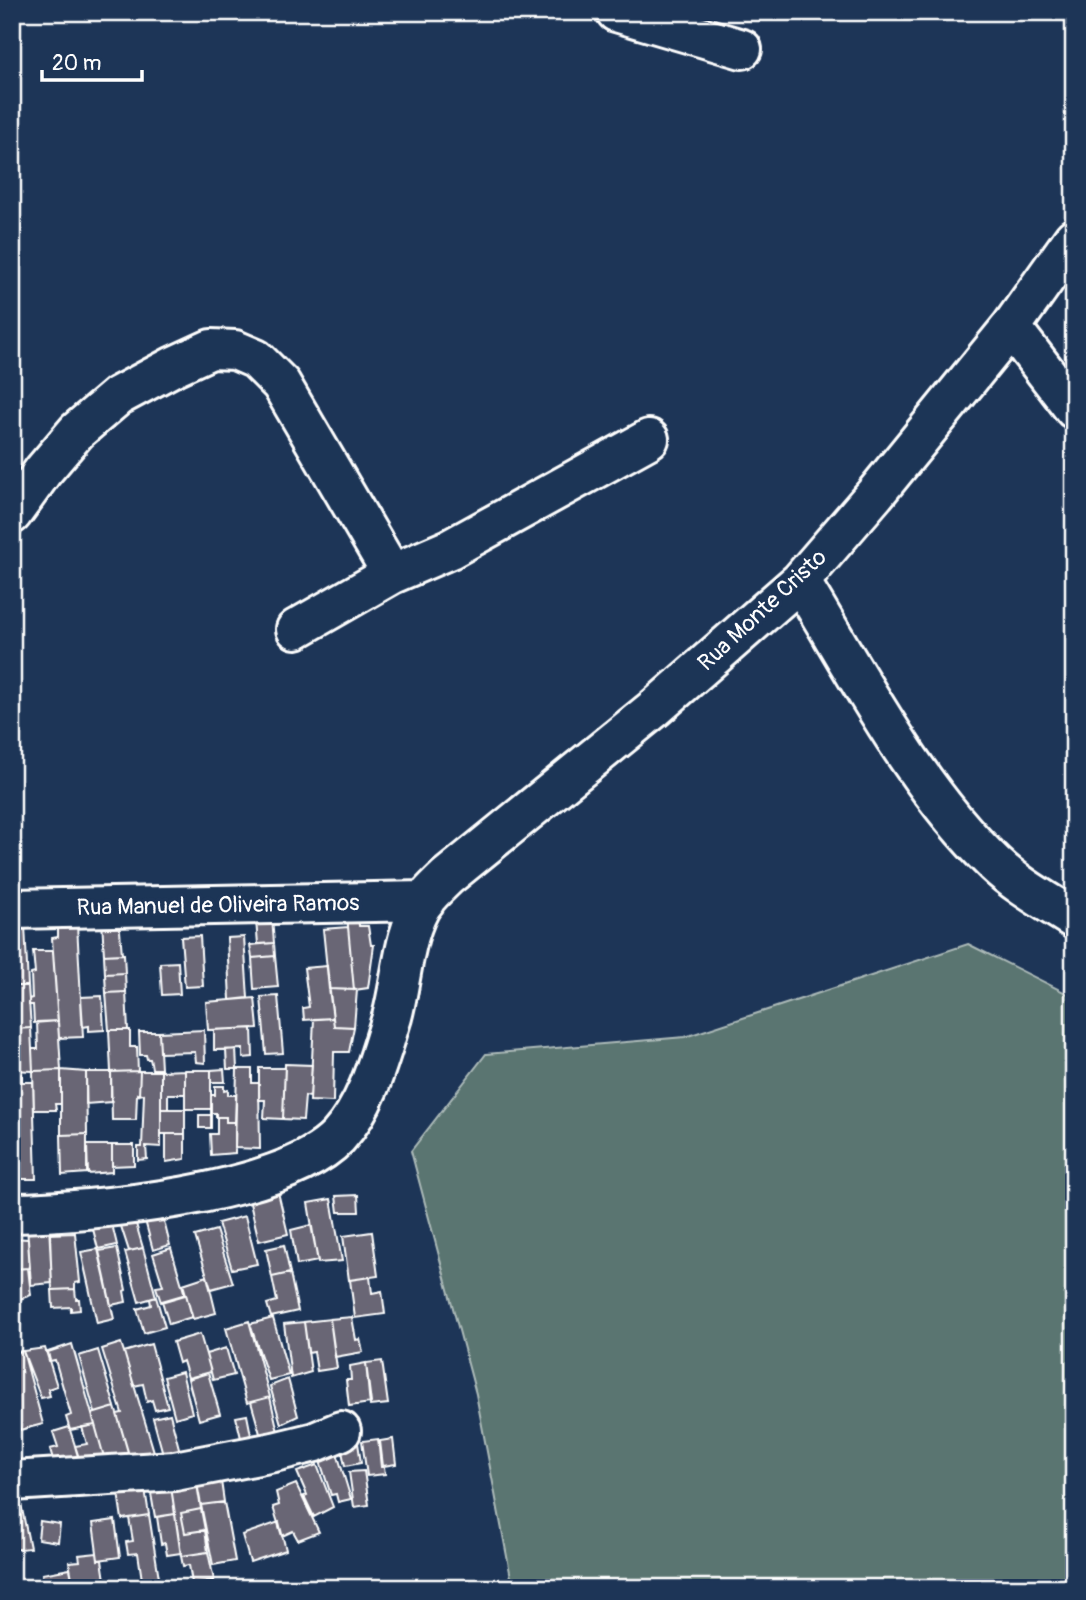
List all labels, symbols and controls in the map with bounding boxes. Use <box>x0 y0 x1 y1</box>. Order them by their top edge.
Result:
scale bar <box>42 38 142 82</box>
text: 20 m <box>52 50 101 77</box>
street label: Rua Monte Cristo <box>691 543 833 677</box>
street label: Rua Manuel de Oliveira Ramos <box>76 888 360 922</box>

